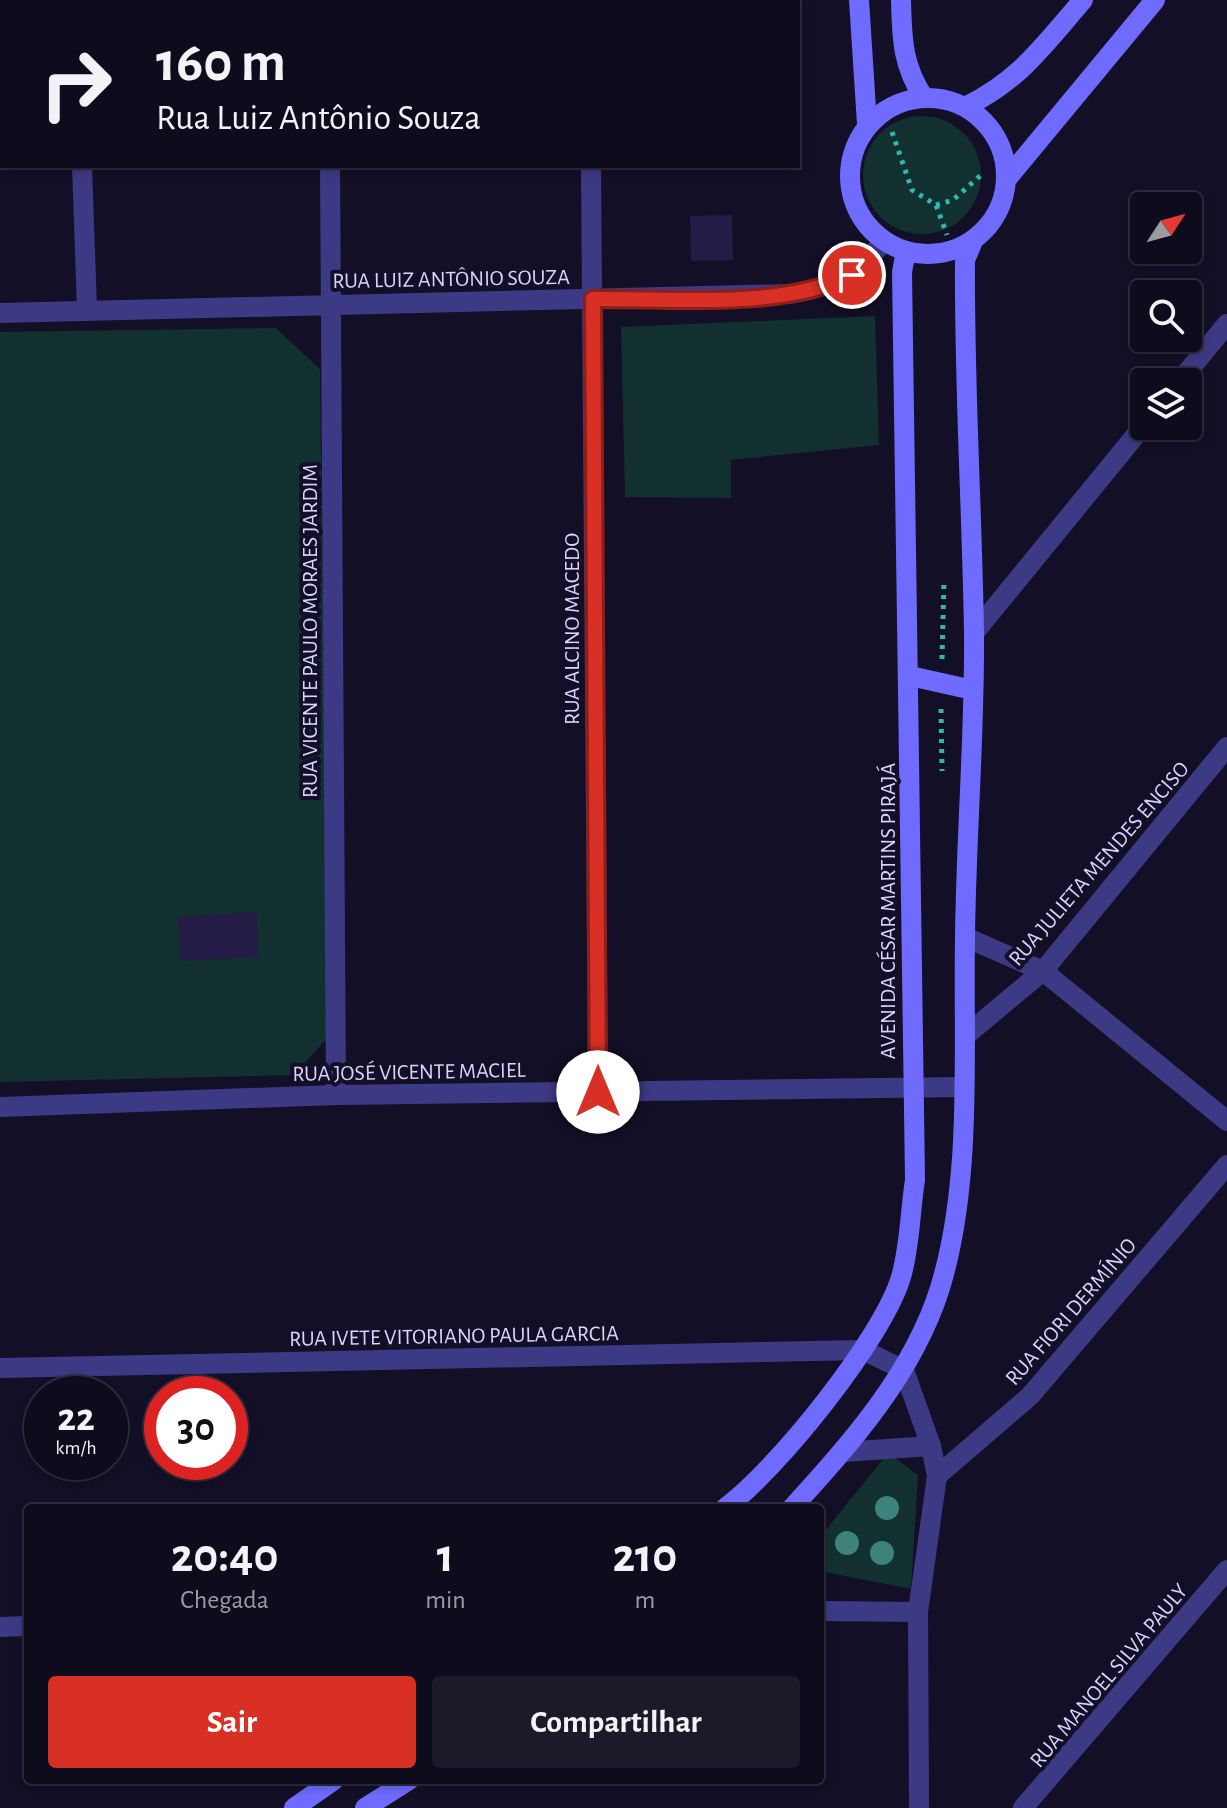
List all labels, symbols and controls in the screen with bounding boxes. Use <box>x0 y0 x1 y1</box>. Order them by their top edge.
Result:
icon: right <box>24 32 128 136</box>
text: 160 m <box>156 35 286 91</box>
text: Rua Luiz Antônio Souza <box>156 100 481 136</box>
north arrow <box>1130 192 1202 264</box>
map controls <box>1130 192 1202 440</box>
pin <box>818 241 886 309</box>
icon: arrive <box>830 253 874 297</box>
street label: RUA LUIZ ANTÔNIO SOUZA <box>332 265 570 292</box>
button: search <box>1130 280 1202 352</box>
button: layers <box>1130 368 1202 440</box>
street label: RUA VICENTE PAULO MORAES JARDIM <box>299 464 321 798</box>
street label: RUA ALCINO MACEDO <box>561 533 583 725</box>
street label: RUA JULIETA MENDES ENCISO <box>1004 757 1193 970</box>
street label: AVENIDA CÉSAR MARTINS PIRAJÁ <box>876 763 899 1059</box>
position arrow <box>556 1050 640 1134</box>
street label: RUA JOSÉ VICENTE MACIEL <box>292 1058 527 1085</box>
street label: RUA FIORI DERMÍNIO <box>1000 1233 1140 1389</box>
street label: RUA IVETE VITORIANO PAULA GARCIA <box>289 1322 619 1350</box>
speed limit sign: 30 <box>144 1376 248 1480</box>
text: 22 <box>57 1398 95 1438</box>
text: km/h <box>55 1438 97 1458</box>
text: 20:40 <box>171 1533 278 1581</box>
text: 1 <box>437 1533 454 1581</box>
text: 210 <box>612 1533 677 1581</box>
street label: RUA MANOEL SILVA PAULY <box>1026 1579 1192 1772</box>
text: Chegada <box>180 1587 269 1613</box>
text: min <box>425 1587 466 1613</box>
text: m <box>634 1587 655 1613</box>
button: Sair <box>48 1676 416 1768</box>
button: Compartilhar <box>432 1676 800 1768</box>

